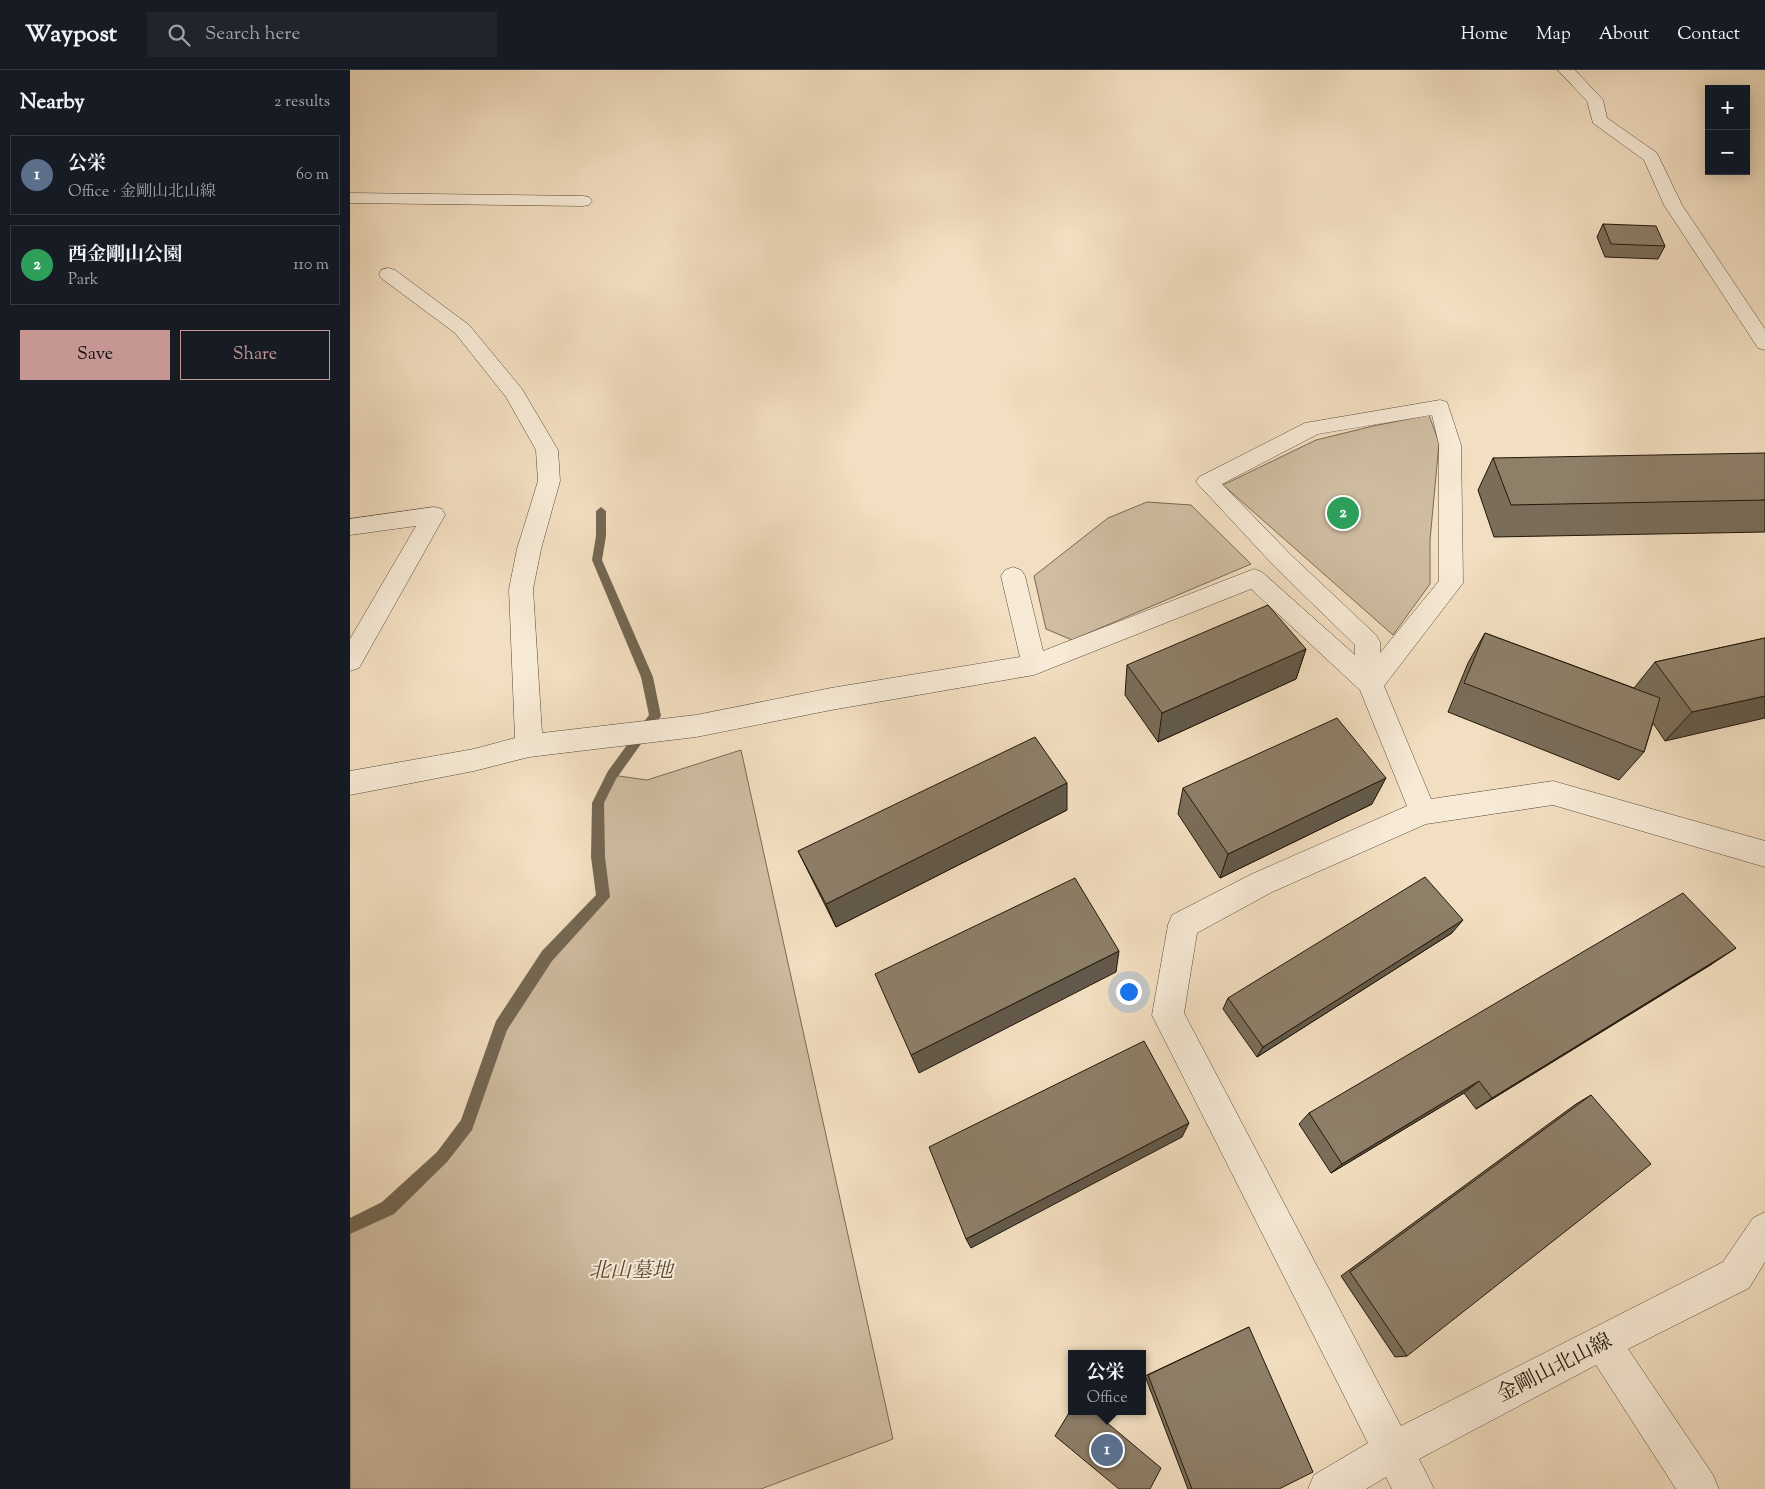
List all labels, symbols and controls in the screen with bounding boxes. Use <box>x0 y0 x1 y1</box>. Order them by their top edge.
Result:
search box <box>147 12 497 57</box>
text: Waypost <box>25 18 117 52</box>
icon: search <box>165 21 193 49</box>
text: Search here <box>205 21 300 48</box>
text: Home <box>1461 22 1508 48</box>
text: Map <box>1536 22 1571 48</box>
text: About <box>1599 22 1649 48</box>
text: Contact <box>1677 22 1740 48</box>
map controls <box>1705 85 1750 175</box>
button: + <box>1705 85 1750 130</box>
text: Nearby <box>20 88 85 118</box>
text: 2 results <box>274 91 330 114</box>
button: − <box>1705 130 1750 175</box>
text: 公栄 <box>68 151 106 178</box>
text: 1 <box>34 164 40 187</box>
text: 60 m <box>296 164 329 187</box>
text: Office · 金剛山北山線 <box>68 181 216 204</box>
text: 西金剛山公園 <box>68 242 182 269</box>
text: 2 <box>33 254 41 277</box>
text: 110 m <box>293 254 329 277</box>
text: Park <box>68 269 99 292</box>
button: Save <box>20 330 170 380</box>
button: Share <box>180 330 330 380</box>
pin: 2 <box>1327 494 1359 532</box>
your location <box>1116 979 1142 1005</box>
park label: 北山墓地 <box>589 1257 675 1287</box>
street label: 金剛山北山線 <box>1492 1327 1618 1411</box>
popup <box>1068 1350 1146 1415</box>
text: 公栄 <box>1086 1360 1124 1387</box>
text: Office <box>1086 1387 1128 1410</box>
pin: 1 <box>1091 1431 1123 1469</box>

